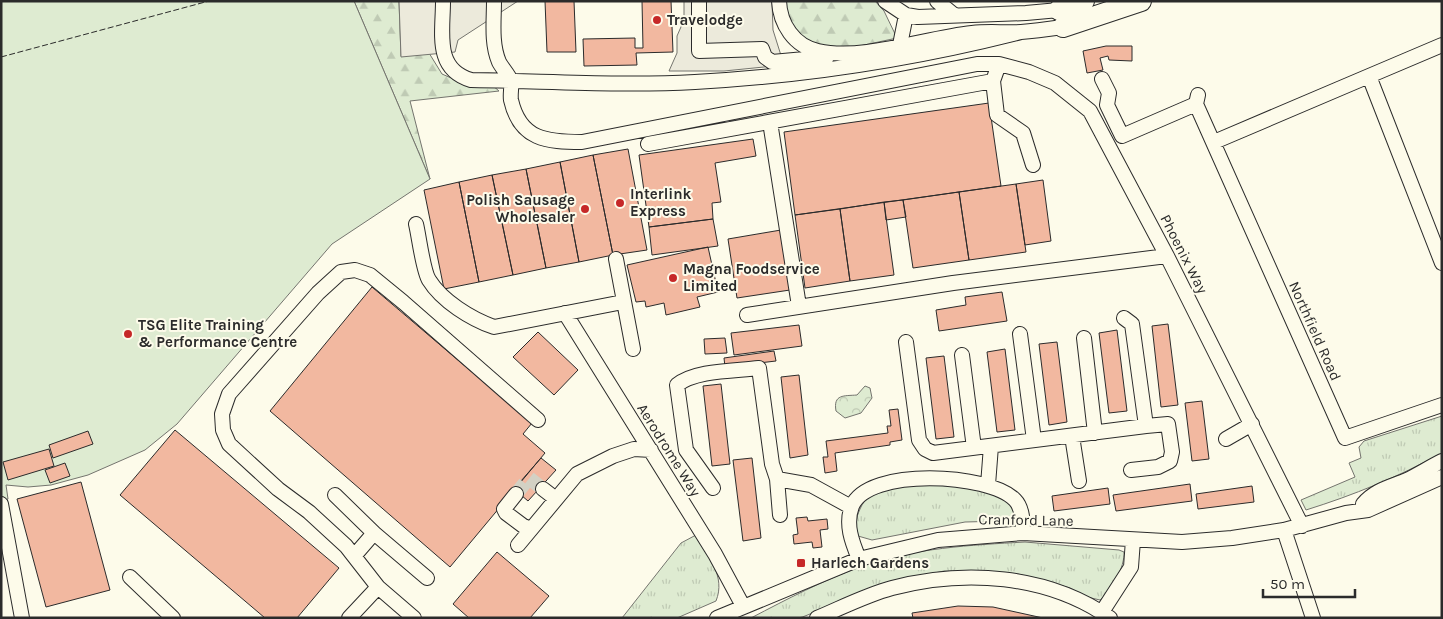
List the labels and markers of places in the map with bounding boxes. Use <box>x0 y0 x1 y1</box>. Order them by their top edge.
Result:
place label: Travelodge <box>667 11 743 29</box>
marker: Travelodge <box>651 14 663 26</box>
place label: Interlink Express <box>630 185 691 220</box>
place label: Polish Sausage Wholesaler <box>466 191 575 226</box>
marker: Interlink Express <box>614 197 626 209</box>
marker: Polish Sausage Wholesaler <box>579 203 591 215</box>
place label: Magna Foodservice Limited <box>683 260 820 295</box>
marker: Magna Foodservice Limited <box>667 272 679 284</box>
place label: TSG Elite Training & Performance Centre <box>138 316 297 351</box>
marker: TSG Elite Training & Performance Centre <box>122 328 134 340</box>
place label: Harlech Gardens <box>811 554 929 572</box>
marker: Harlech Gardens <box>795 557 807 569</box>

